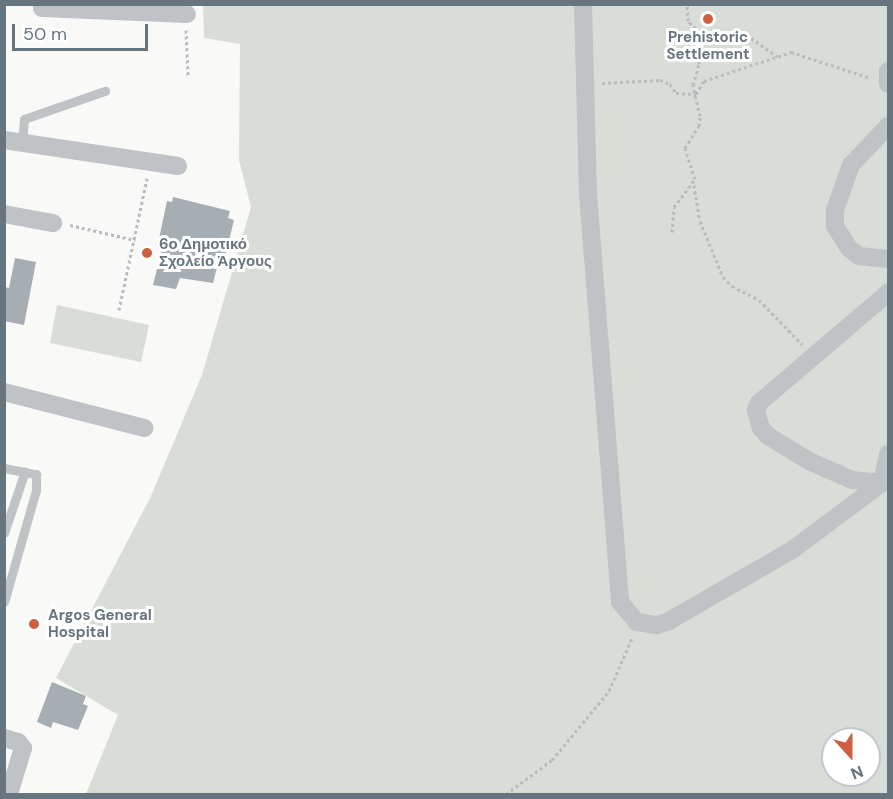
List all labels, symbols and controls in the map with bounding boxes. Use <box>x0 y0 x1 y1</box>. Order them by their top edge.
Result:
scale bar <box>15 12 152 50</box>
marker: Prehistoric Settlement <box>701 12 715 26</box>
text: 50 m <box>23 22 67 46</box>
place label: Prehistoric Settlement <box>667 28 749 63</box>
place label: 6ο Δημοτικό Σχολείο Άργους <box>159 235 272 270</box>
marker: 6ο Δημοτικό Σχολείο Άργους <box>140 246 154 260</box>
place label: Argos General Hospital <box>48 606 152 641</box>
marker: Argos General Hospital <box>25 615 43 633</box>
north arrow <box>821 727 881 787</box>
text: N <box>848 761 866 784</box>

